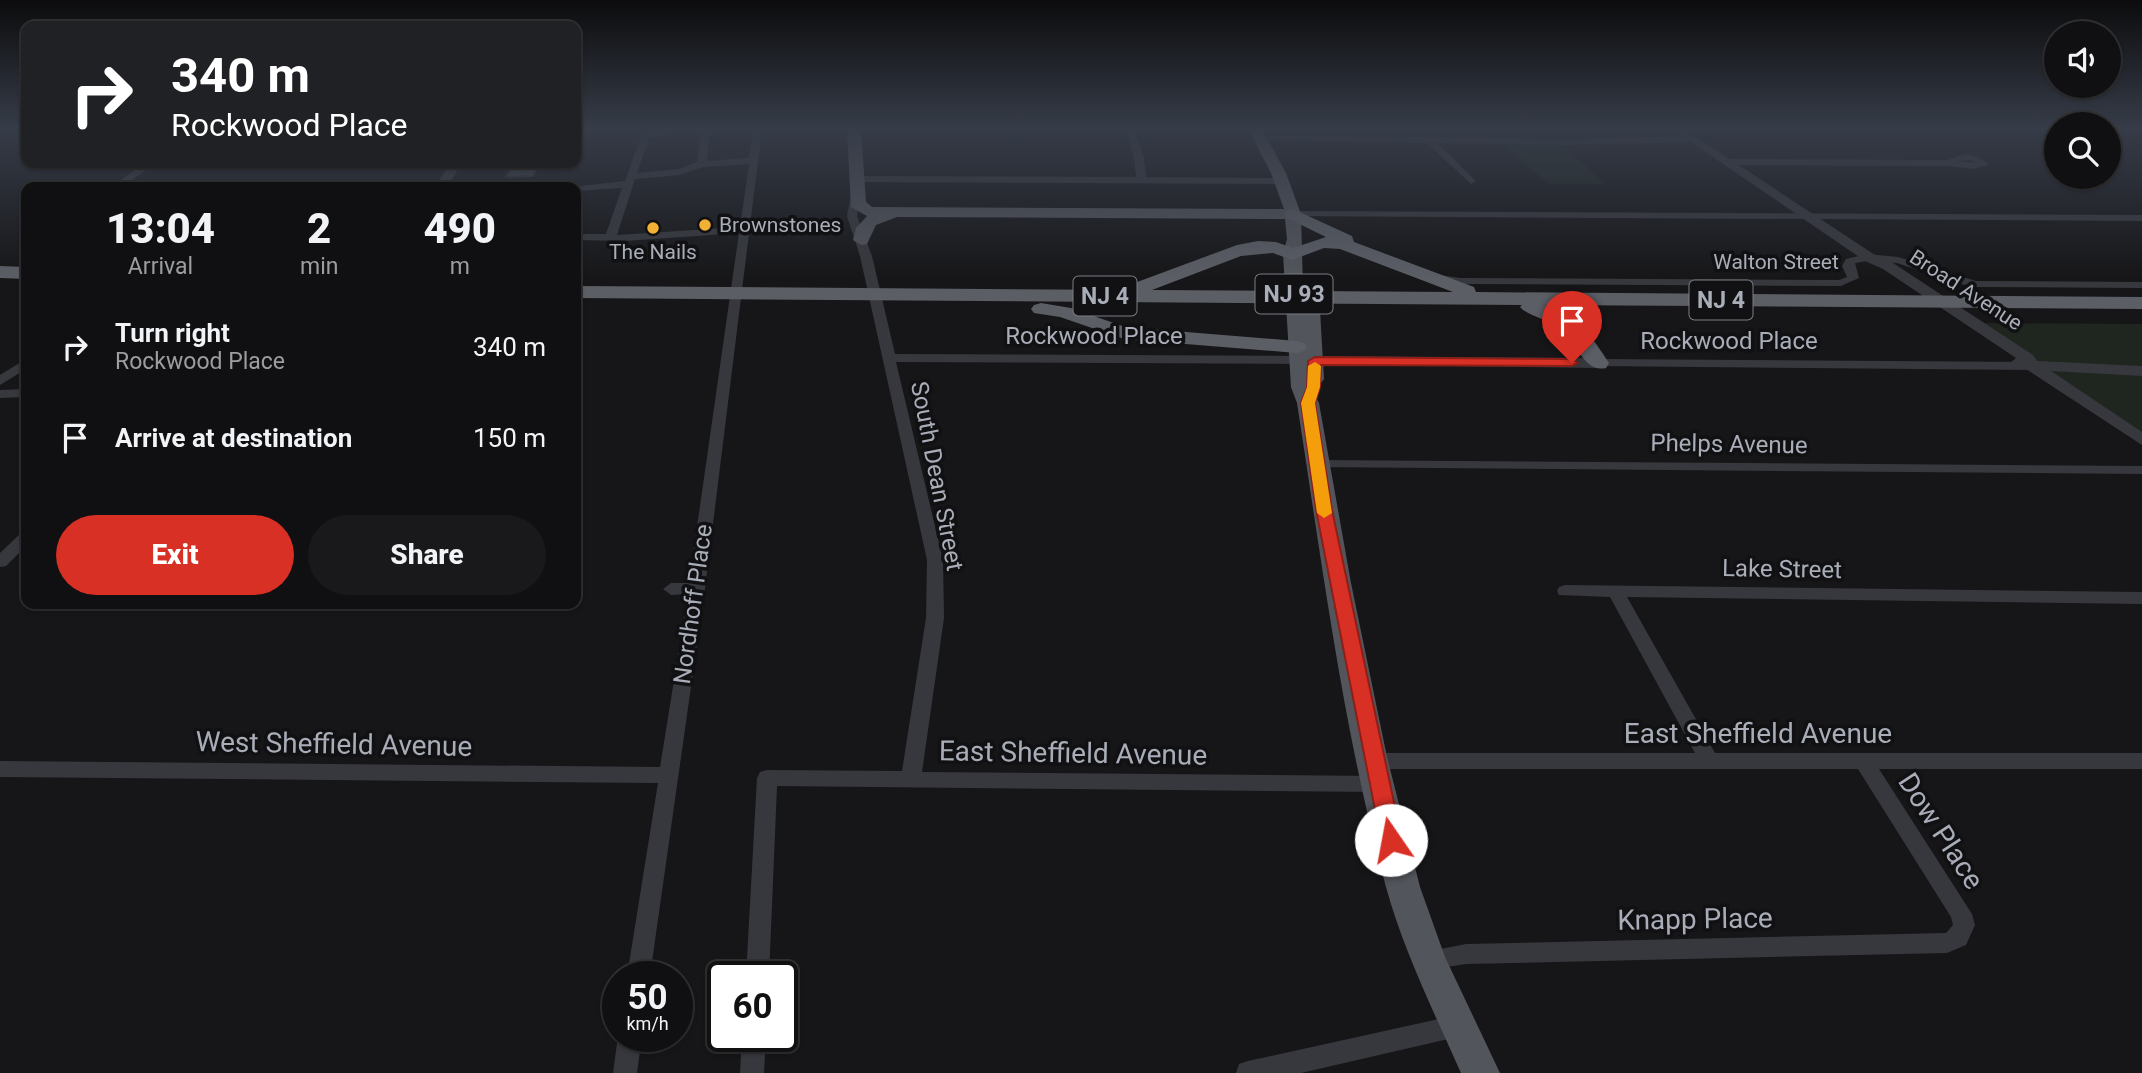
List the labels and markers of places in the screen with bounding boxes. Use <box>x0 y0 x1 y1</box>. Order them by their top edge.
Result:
place label: Brownstones <box>719 213 841 237</box>
marker: Brownstones <box>697 217 713 233</box>
marker: The Nails <box>645 220 661 236</box>
place label: The Nails <box>609 240 697 264</box>
pin <box>1542 291 1602 363</box>

